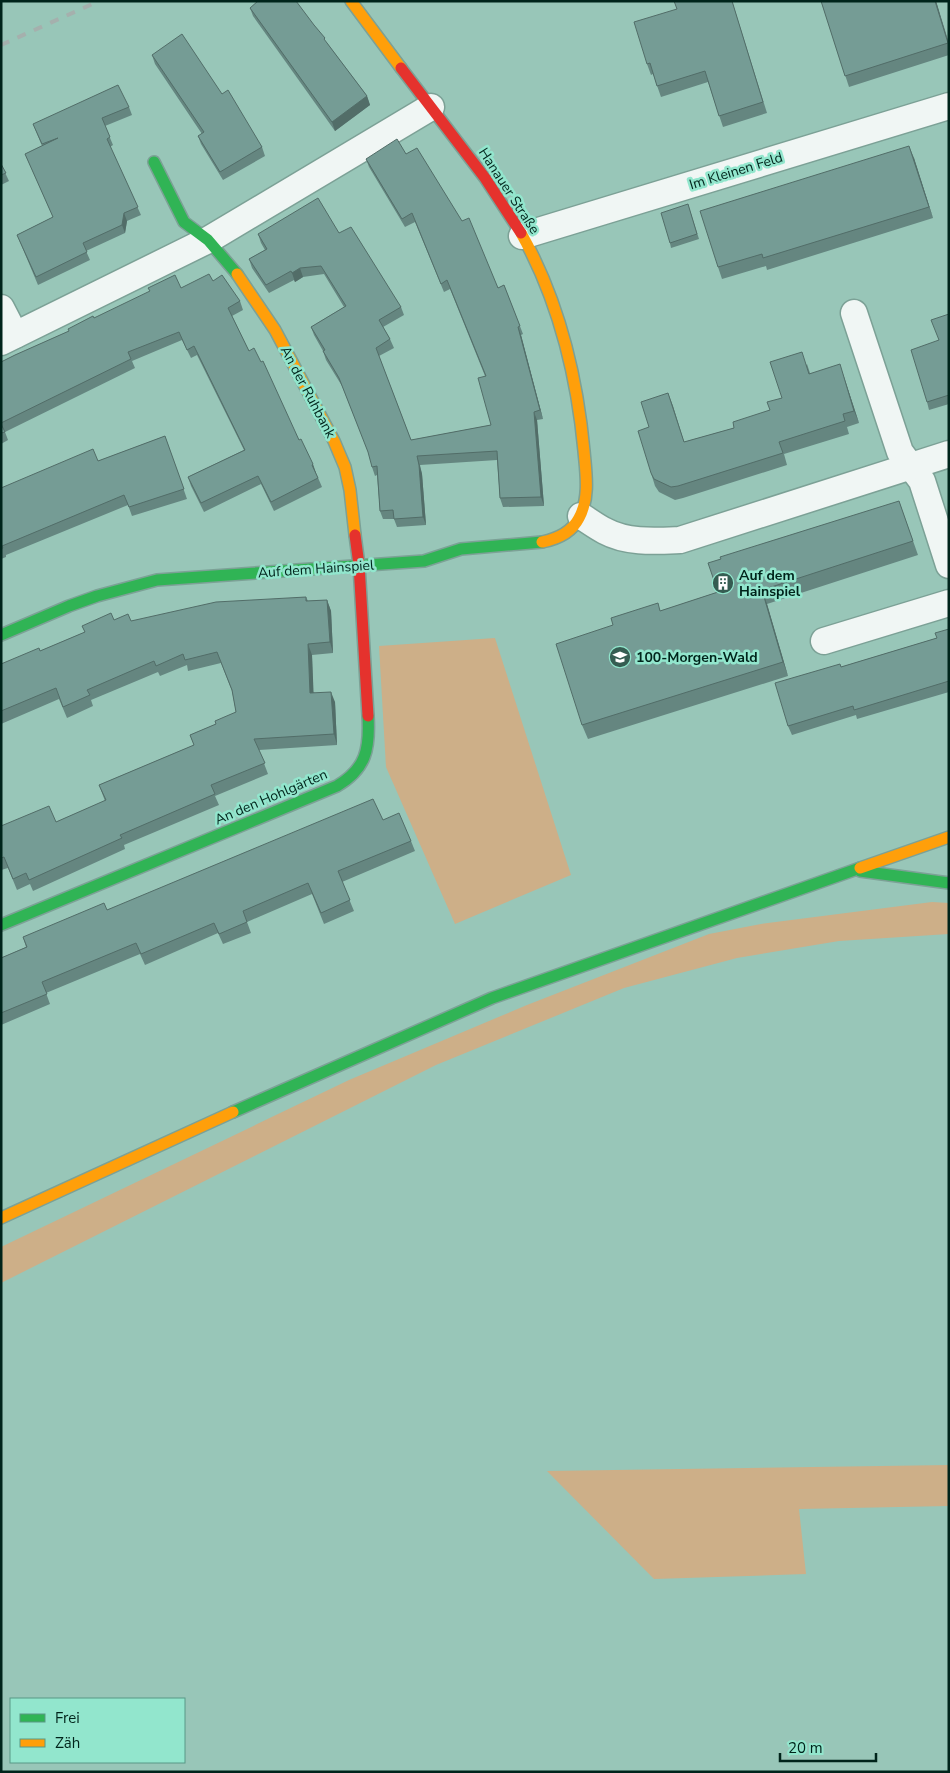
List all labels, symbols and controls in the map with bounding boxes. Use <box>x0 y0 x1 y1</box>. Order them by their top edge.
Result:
street label: Hanauer Straße <box>474 144 544 238</box>
street label: Im Kleinen Feld <box>687 148 785 194</box>
street label: An der Ruhbank <box>276 343 341 442</box>
street label: Auf dem Hainspiel <box>257 555 376 583</box>
place label: Auf dem Hainspiel <box>739 566 801 601</box>
building icon: Auf dem Hainspiel <box>711 571 735 595</box>
school or university icon: 100-Morgen-Wald <box>608 645 632 669</box>
place label: 100-Morgen-Wald <box>636 648 758 667</box>
street label: An den Hohlgärten <box>212 765 330 829</box>
legend <box>10 1698 185 1763</box>
text: Frei <box>55 1708 80 1728</box>
scale bar <box>780 1730 876 1762</box>
text: Zäh <box>55 1733 80 1753</box>
text: 20 m <box>788 1738 823 1758</box>

